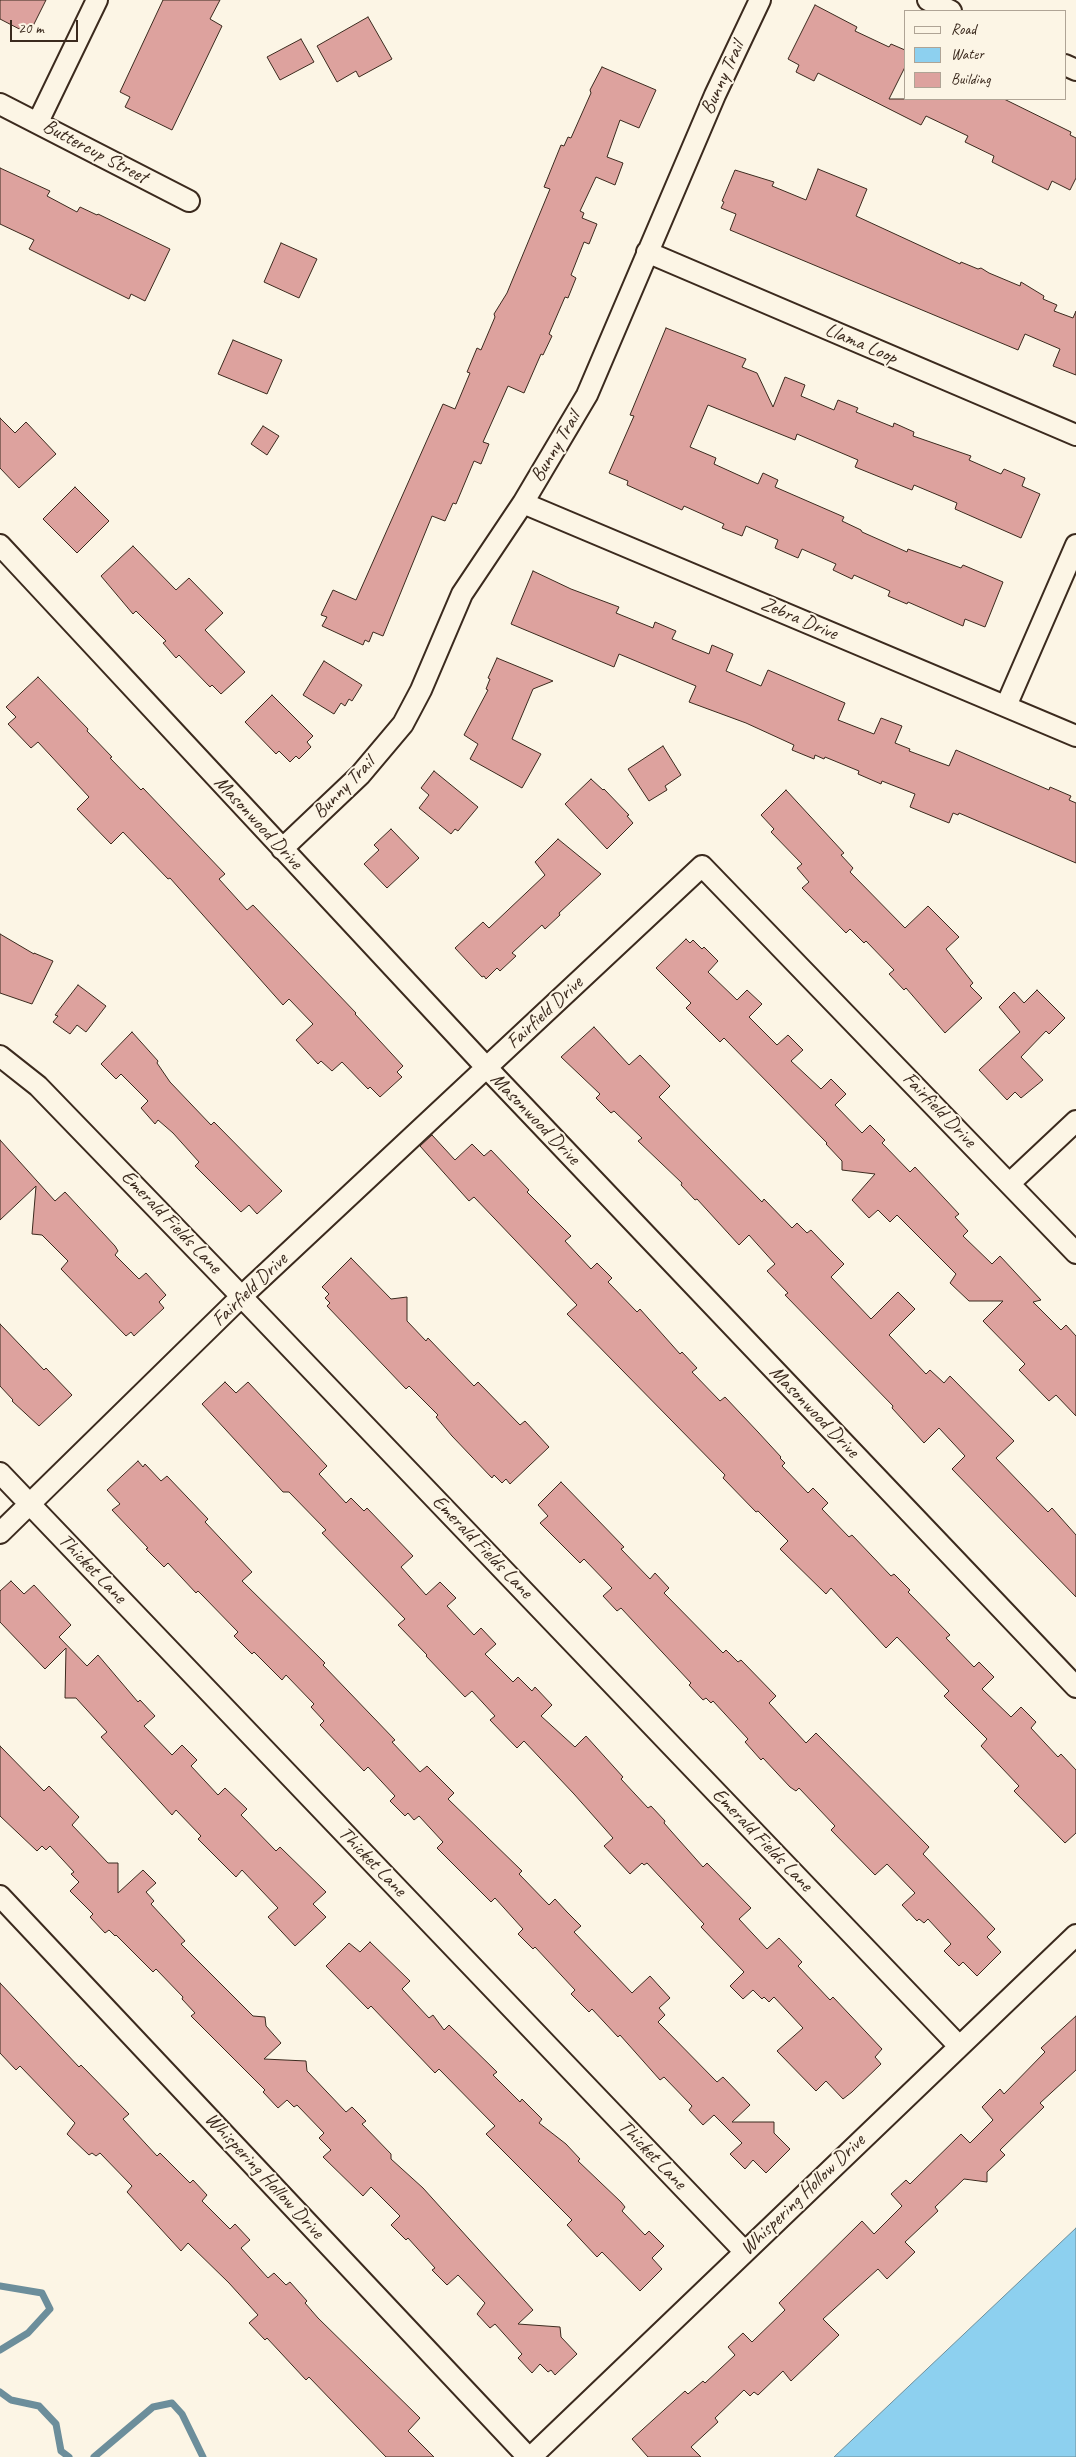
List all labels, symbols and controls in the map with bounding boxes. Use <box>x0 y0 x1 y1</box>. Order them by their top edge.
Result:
scale bar <box>12 10 80 42</box>
legend <box>904 10 1066 100</box>
text: 20 m <box>18 19 44 38</box>
text: Road <box>951 20 976 39</box>
street label: Bunny Trail <box>696 38 750 118</box>
text: Water <box>951 45 984 64</box>
text: Building <box>951 70 990 89</box>
street label: Buttercup Street <box>39 114 151 190</box>
street label: Llama Loop <box>821 318 901 370</box>
street label: Bunny Trail <box>526 407 586 487</box>
street label: Zebra Drive <box>757 592 841 646</box>
street label: Bunny Trail <box>308 752 380 824</box>
street label: Masonwood Drive <box>209 771 307 875</box>
street label: Fairfield Drive <box>502 972 588 1054</box>
street label: Fairfield Drive <box>897 1067 981 1153</box>
street label: Masonwood Drive <box>485 1068 585 1170</box>
street label: Emerald Fields Lane <box>116 1165 226 1279</box>
street label: Fairfield Drive <box>207 1248 293 1332</box>
street label: Masonwood Drive <box>764 1361 864 1463</box>
street label: Emerald Fields Lane <box>427 1490 537 1604</box>
street label: Thicket Lane <box>53 1529 131 1609</box>
street label: Emerald Fields Lane <box>707 1783 817 1897</box>
street label: Thicket Lane <box>333 1822 411 1902</box>
street label: Whispering Hollow Drive <box>199 2108 329 2244</box>
street label: Thicket Lane <box>613 2115 691 2195</box>
street label: Whispering Hollow Drive <box>736 2129 870 2261</box>

